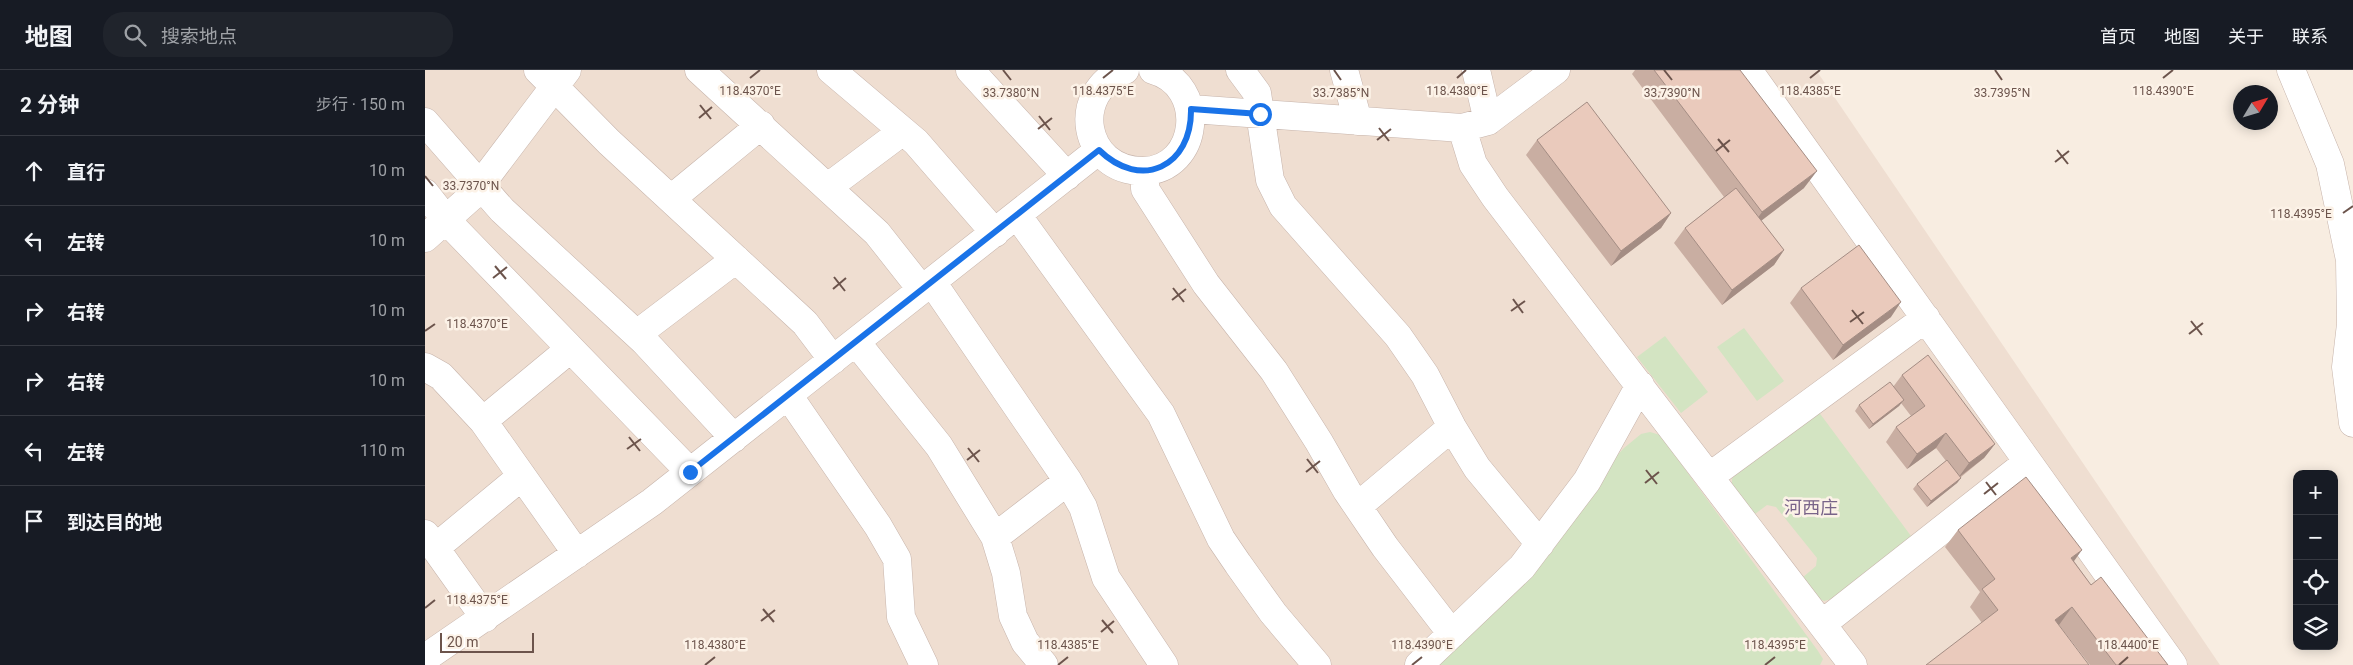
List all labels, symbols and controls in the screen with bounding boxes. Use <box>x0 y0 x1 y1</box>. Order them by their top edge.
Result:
search box <box>103 12 453 57</box>
icon: search <box>121 21 149 49</box>
text: 地图 <box>25 23 73 51</box>
text: 搜索地点 <box>161 25 237 48</box>
text: 首页 <box>2100 26 2136 47</box>
text: 地图 <box>2164 26 2200 47</box>
text: 关于 <box>2228 26 2264 47</box>
text: 联系 <box>2292 26 2328 47</box>
text: 118.4370°E <box>719 84 781 98</box>
text: 118.4375°E <box>1072 84 1134 98</box>
text: 118.4380°E <box>1426 84 1488 98</box>
text: 118.4385°E <box>1779 84 1841 98</box>
text: 118.4390°E <box>2132 84 2194 98</box>
north arrow <box>2233 85 2278 130</box>
text: 33.7380°N <box>983 86 1039 100</box>
text: 33.7385°N <box>1313 86 1369 100</box>
text: 33.7390°N <box>1644 86 1700 100</box>
text: 33.7395°N <box>1974 86 2030 100</box>
text: 2 分钟 <box>20 93 79 117</box>
text: 步行 · 150 m <box>316 95 405 114</box>
route start <box>1249 103 1272 126</box>
icon: ahead <box>20 157 48 185</box>
text: 直行 <box>67 161 105 184</box>
text: 10 m <box>369 161 405 180</box>
text: 33.7370°N <box>443 179 499 193</box>
text: 118.4395°E <box>2270 207 2332 221</box>
icon: left <box>20 227 48 255</box>
text: 左转 <box>67 231 105 254</box>
text: 10 m <box>369 231 405 250</box>
icon: right <box>20 297 48 325</box>
text: 右转 <box>67 301 105 324</box>
text: 10 m <box>369 301 405 320</box>
text: 118.4370°E <box>446 317 508 331</box>
icon: right <box>20 367 48 395</box>
text: 右转 <box>67 371 105 394</box>
text: 10 m <box>369 371 405 390</box>
icon: left <box>20 437 48 465</box>
text: 左转 <box>67 441 105 464</box>
text: 110 m <box>360 441 405 460</box>
route end <box>679 461 702 484</box>
map controls <box>2293 470 2338 650</box>
button: + <box>2293 470 2338 515</box>
district label: 河西庄 <box>1784 497 1838 518</box>
icon: arrive <box>20 507 48 535</box>
text: 到达目的地 <box>67 511 162 534</box>
button: − <box>2293 515 2338 560</box>
button: locate <box>2293 560 2338 605</box>
text: 118.4375°E <box>446 593 508 607</box>
button: layers <box>2293 605 2338 650</box>
scale bar <box>440 630 534 653</box>
text: 20 m <box>447 634 479 650</box>
text: 118.4380°E <box>684 638 746 652</box>
text: 118.4385°E <box>1037 638 1099 652</box>
text: 118.4390°E <box>1391 638 1453 652</box>
text: 118.4395°E <box>1744 638 1806 652</box>
text: 118.4400°E <box>2097 638 2159 652</box>

